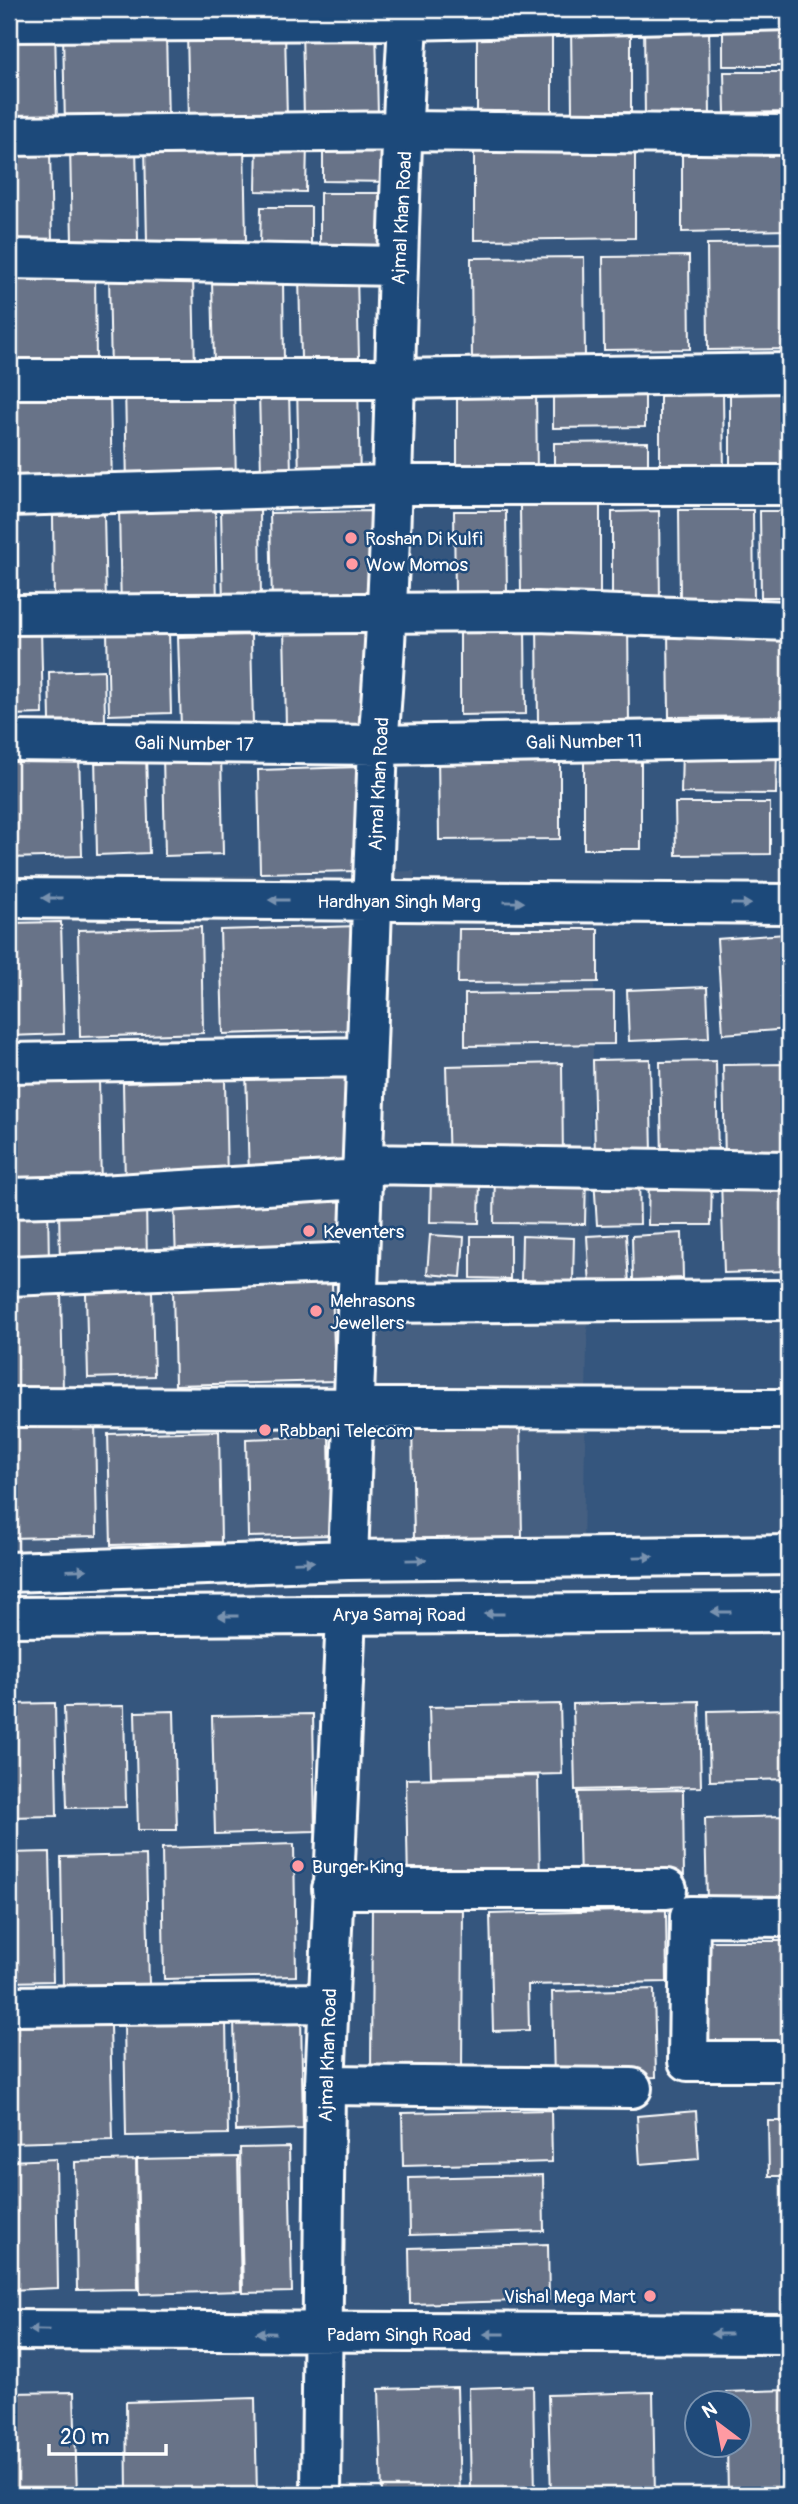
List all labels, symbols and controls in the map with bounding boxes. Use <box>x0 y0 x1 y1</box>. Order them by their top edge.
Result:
street label: Ajmal Khan Road <box>387 151 417 286</box>
place label: Roshan Di Kulfi <box>365 527 483 551</box>
marker: Roshan Di Kulfi <box>343 530 359 546</box>
place label: Wow Momos <box>366 553 469 577</box>
marker: Wow Momos <box>344 556 360 572</box>
street label: Ajmal Khan Road <box>364 717 394 852</box>
street label: Gali Number 11 <box>526 729 643 755</box>
street label: Gali Number 17 <box>134 731 254 757</box>
street label: Hardhyan Singh Marg <box>317 890 481 914</box>
one-way arrow <box>41 892 63 904</box>
one-way arrow <box>268 894 290 906</box>
one-way arrow <box>503 896 525 907</box>
one-way arrow <box>731 898 753 910</box>
place label: Keventers <box>323 1220 405 1244</box>
marker: Keventers <box>301 1223 317 1239</box>
place label: Mehrasons Jewellers <box>330 1289 415 1335</box>
marker: Mehrasons Jewellers <box>308 1303 324 1319</box>
place label: Rabbani Telecom <box>279 1419 413 1443</box>
marker: Rabbani Telecom <box>257 1422 273 1438</box>
one-way arrow <box>633 1551 655 1563</box>
one-way arrow <box>405 1554 427 1565</box>
one-way arrow <box>294 1556 316 1568</box>
one-way arrow <box>66 1564 88 1576</box>
street label: Arya Samaj Road <box>332 1603 466 1627</box>
one-way arrow <box>710 1606 732 1618</box>
one-way arrow <box>482 1608 504 1620</box>
one-way arrow <box>217 1610 239 1621</box>
place label: Burger King <box>312 1855 404 1879</box>
marker: Burger King <box>290 1858 306 1874</box>
street label: Ajmal Khan Road <box>314 1988 342 2122</box>
place label: Vishal Mega Mart <box>504 2285 636 2309</box>
marker: Vishal Mega Mart <box>642 2288 658 2304</box>
street label: Padam Singh Road <box>327 2323 471 2347</box>
one-way arrow <box>27 2324 49 2336</box>
one-way arrow <box>255 2327 277 2339</box>
one-way arrow <box>482 2328 504 2340</box>
one-way arrow <box>710 2328 732 2340</box>
north arrow <box>682 2388 752 2458</box>
text: N <box>698 2397 721 2424</box>
scale bar <box>49 2413 166 2457</box>
text: 20 m <box>60 2424 109 2451</box>

